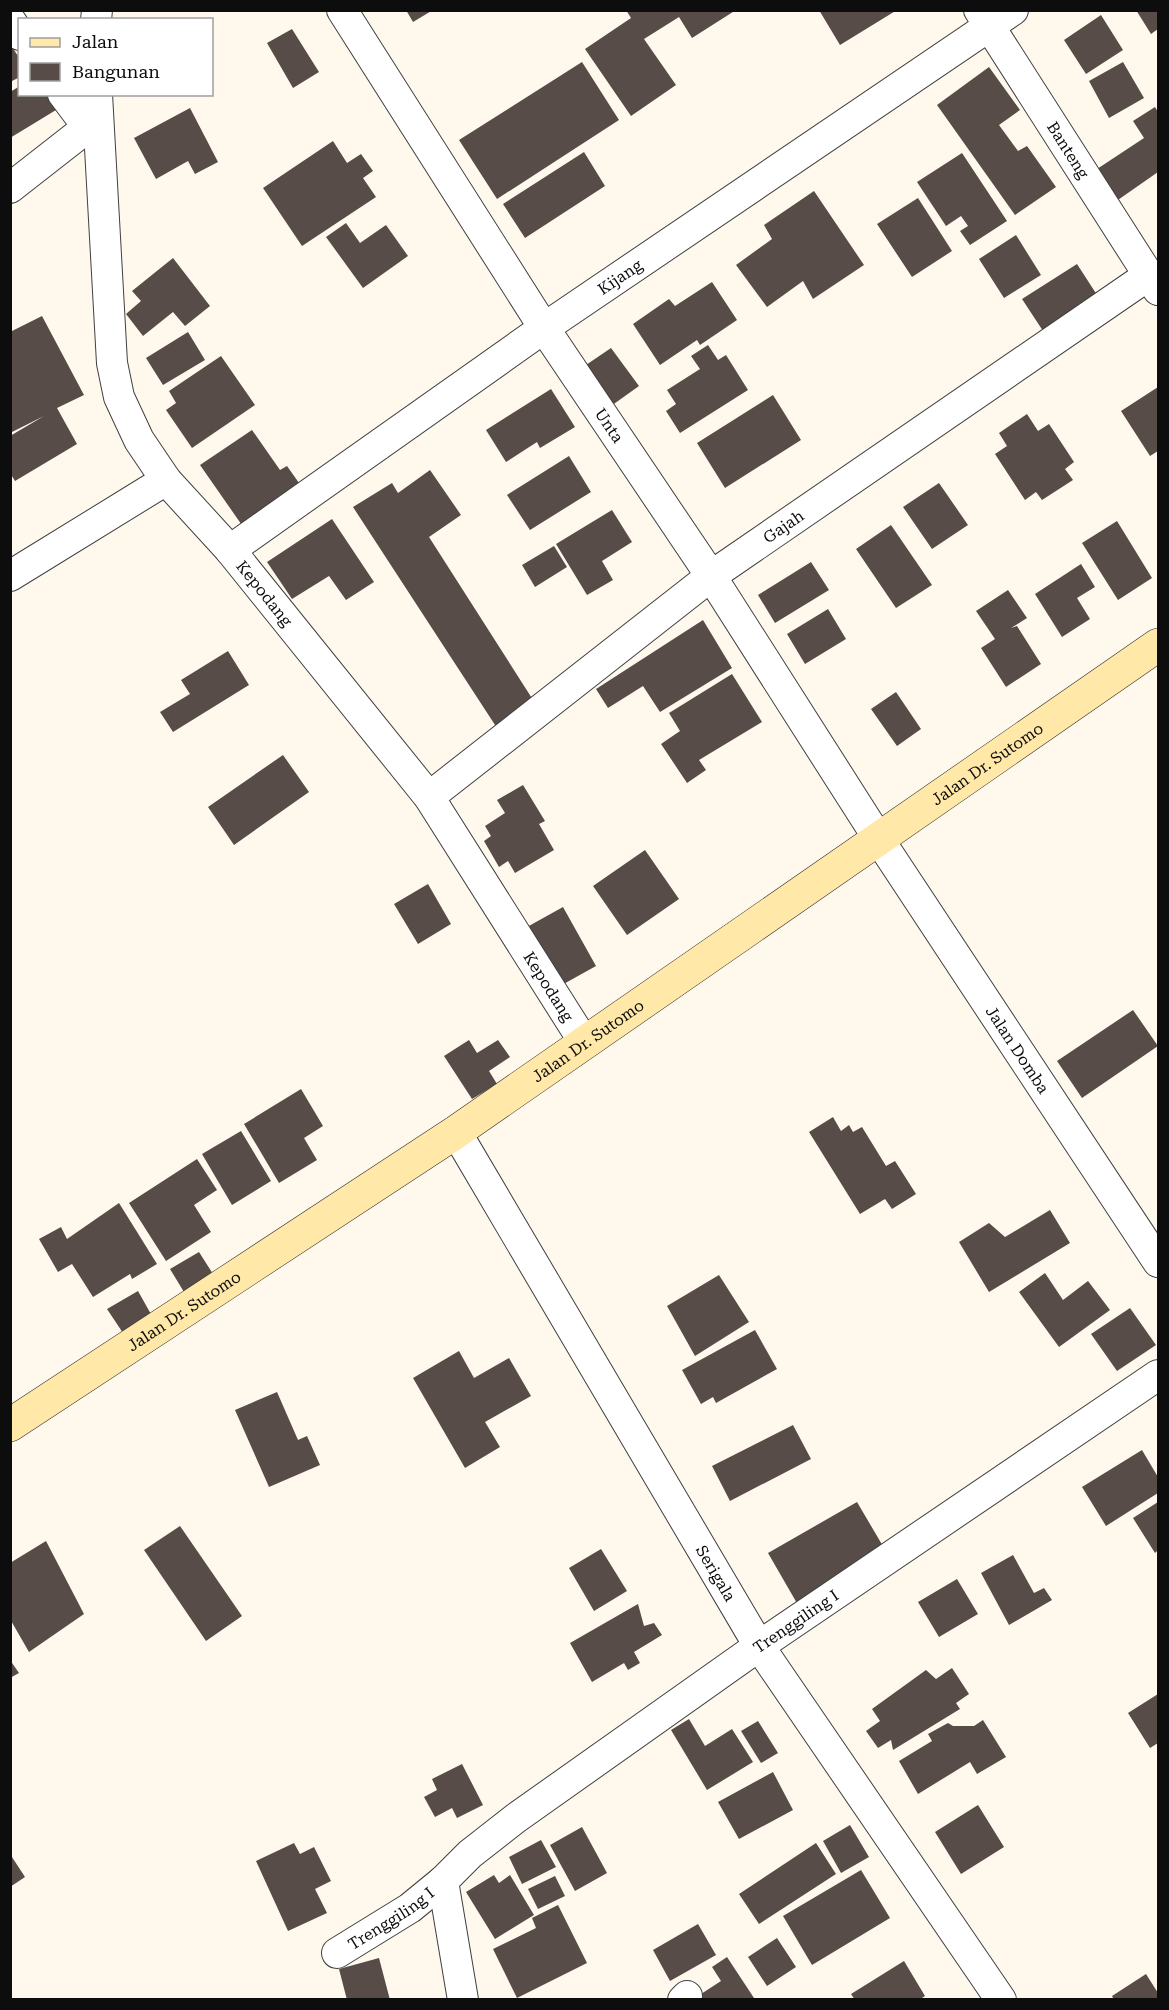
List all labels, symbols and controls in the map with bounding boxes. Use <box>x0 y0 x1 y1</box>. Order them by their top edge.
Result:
legend <box>18 18 213 96</box>
text: Jalan <box>72 31 119 52</box>
text: Bangunan <box>72 61 160 82</box>
street label: Banteng <box>1043 118 1094 183</box>
street label: Kijang <box>594 255 647 299</box>
street label: Unta <box>591 405 628 447</box>
street label: Gajah <box>760 506 808 547</box>
street label: Kepodang <box>232 557 297 631</box>
street label: Jalan Dr. Sutomo <box>928 718 1047 809</box>
street label: Kepodang <box>519 948 578 1026</box>
street label: Jalan Dr. Sutomo <box>528 996 648 1086</box>
street label: Jalan Domba <box>982 1003 1053 1097</box>
street label: Jalan Dr. Sutomo <box>124 1267 245 1355</box>
street label: Serigala <box>692 1542 740 1605</box>
street label: Trenggiling I <box>750 1586 842 1657</box>
street label: Trenggiling I <box>345 1883 438 1954</box>

